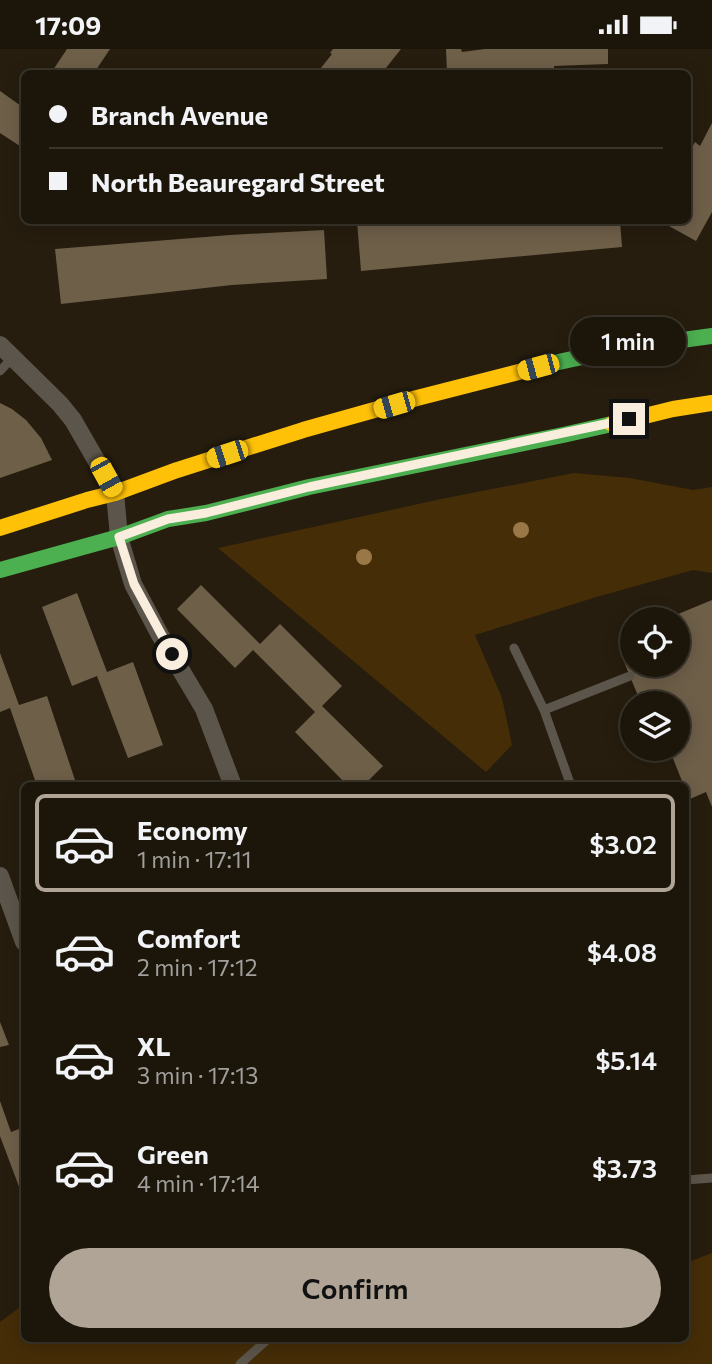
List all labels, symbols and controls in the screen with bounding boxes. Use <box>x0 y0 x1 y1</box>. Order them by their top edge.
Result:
text: 17:09 <box>35 9 101 40</box>
text: Branch Avenue <box>91 99 268 130</box>
text: North Beauregard Street <box>91 166 385 197</box>
callout: 1 min <box>571 317 687 367</box>
text: 1 min <box>601 327 655 355</box>
car <box>515 351 562 383</box>
car <box>371 389 418 421</box>
route end <box>613 403 645 435</box>
car <box>204 438 251 470</box>
car <box>87 454 126 500</box>
map controls <box>620 607 690 761</box>
button: locate <box>620 607 690 677</box>
route start <box>156 638 188 670</box>
button: layers <box>620 691 690 761</box>
icon: car <box>53 812 116 875</box>
text: Economy <box>137 814 248 845</box>
text: $3.02 <box>590 828 657 859</box>
text: 1 min · 17:11 <box>137 845 252 873</box>
icon: car <box>53 920 116 983</box>
text: Comfort <box>137 922 240 953</box>
text: $4.08 <box>587 936 657 967</box>
text: 2 min · 17:12 <box>137 953 258 981</box>
icon: car <box>53 1028 116 1091</box>
text: XL <box>137 1030 171 1061</box>
text: $5.14 <box>595 1044 657 1075</box>
text: 3 min · 17:13 <box>137 1061 258 1089</box>
icon: car <box>53 1136 116 1199</box>
text: Green <box>137 1138 209 1169</box>
text: $3.73 <box>592 1152 657 1183</box>
text: 4 min · 17:14 <box>137 1169 260 1197</box>
button: Confirm <box>49 1248 661 1328</box>

